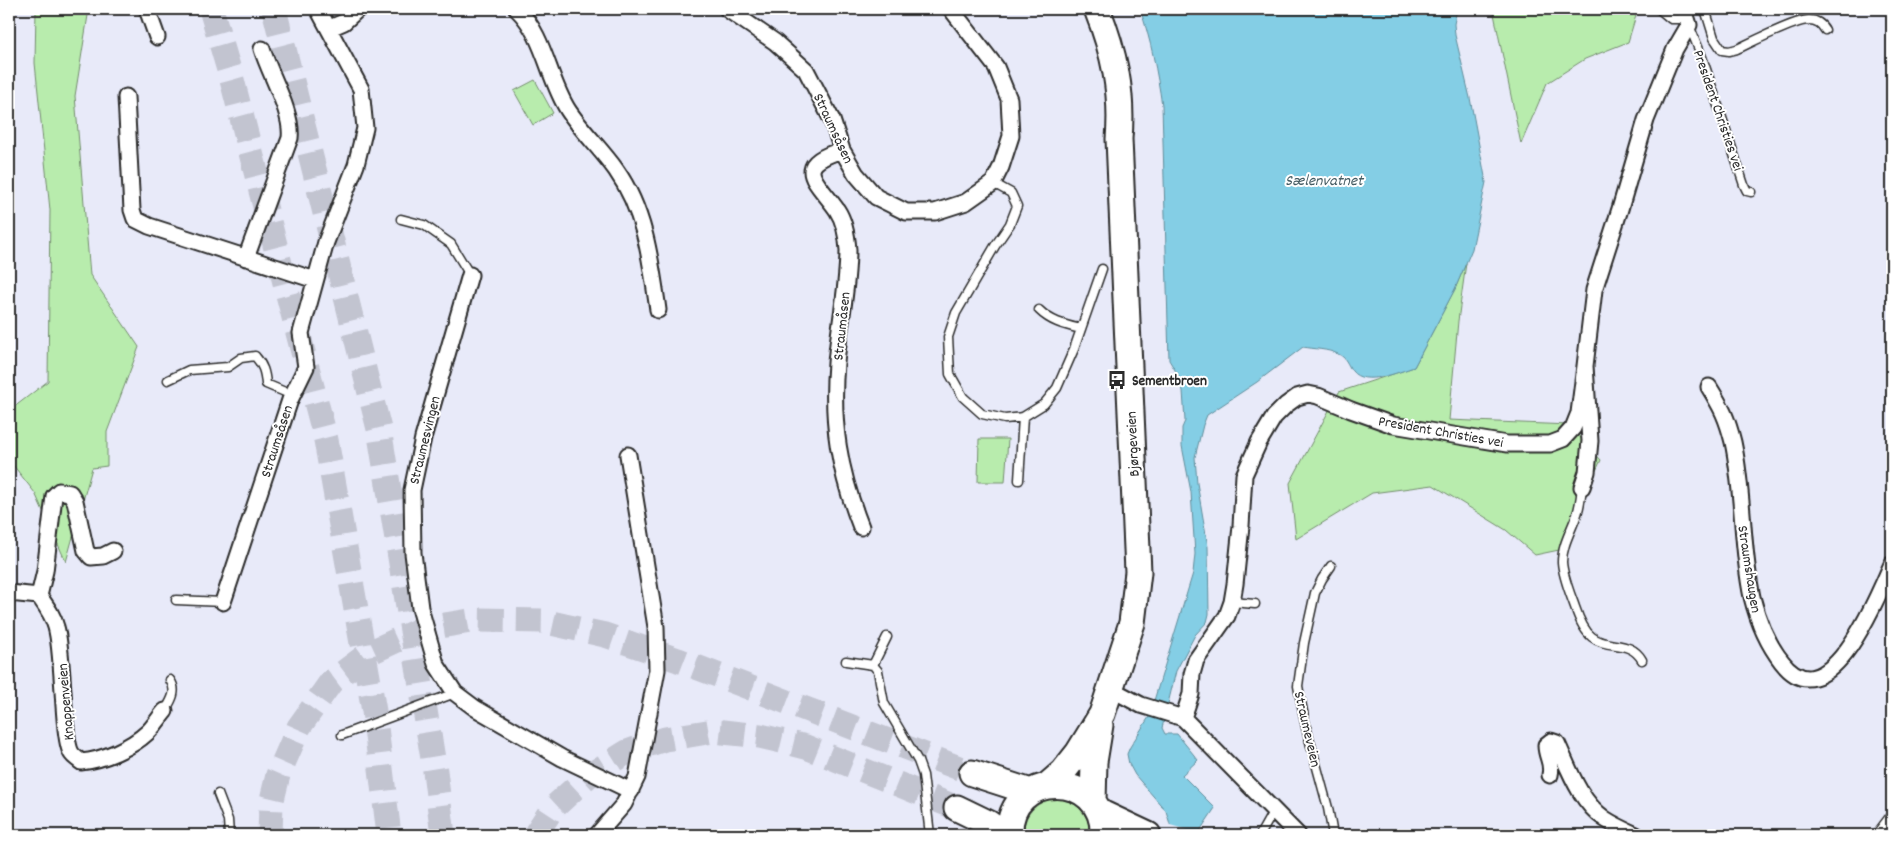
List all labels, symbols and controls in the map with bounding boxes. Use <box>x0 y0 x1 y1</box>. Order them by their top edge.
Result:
street label: President Christies vei <box>1686 47 1748 174</box>
street label: Straumsåsen <box>806 90 858 168</box>
water label: Sælenvatnet <box>1285 170 1365 193</box>
street label: Straumåsen <box>828 291 858 362</box>
bus stop icon: Sementbroen <box>1106 369 1128 391</box>
place label: Sementbroen <box>1132 371 1207 393</box>
street label: Straumesvingen <box>404 394 448 487</box>
street label: Straumsåsen <box>256 402 300 481</box>
street label: Bjørgeveien <box>1121 411 1147 477</box>
street label: President Christies vei <box>1376 411 1505 455</box>
street label: Straumshaugen <box>1730 524 1766 615</box>
street label: Knappenveien <box>53 662 81 741</box>
street label: Straumeveien <box>1287 689 1325 770</box>

